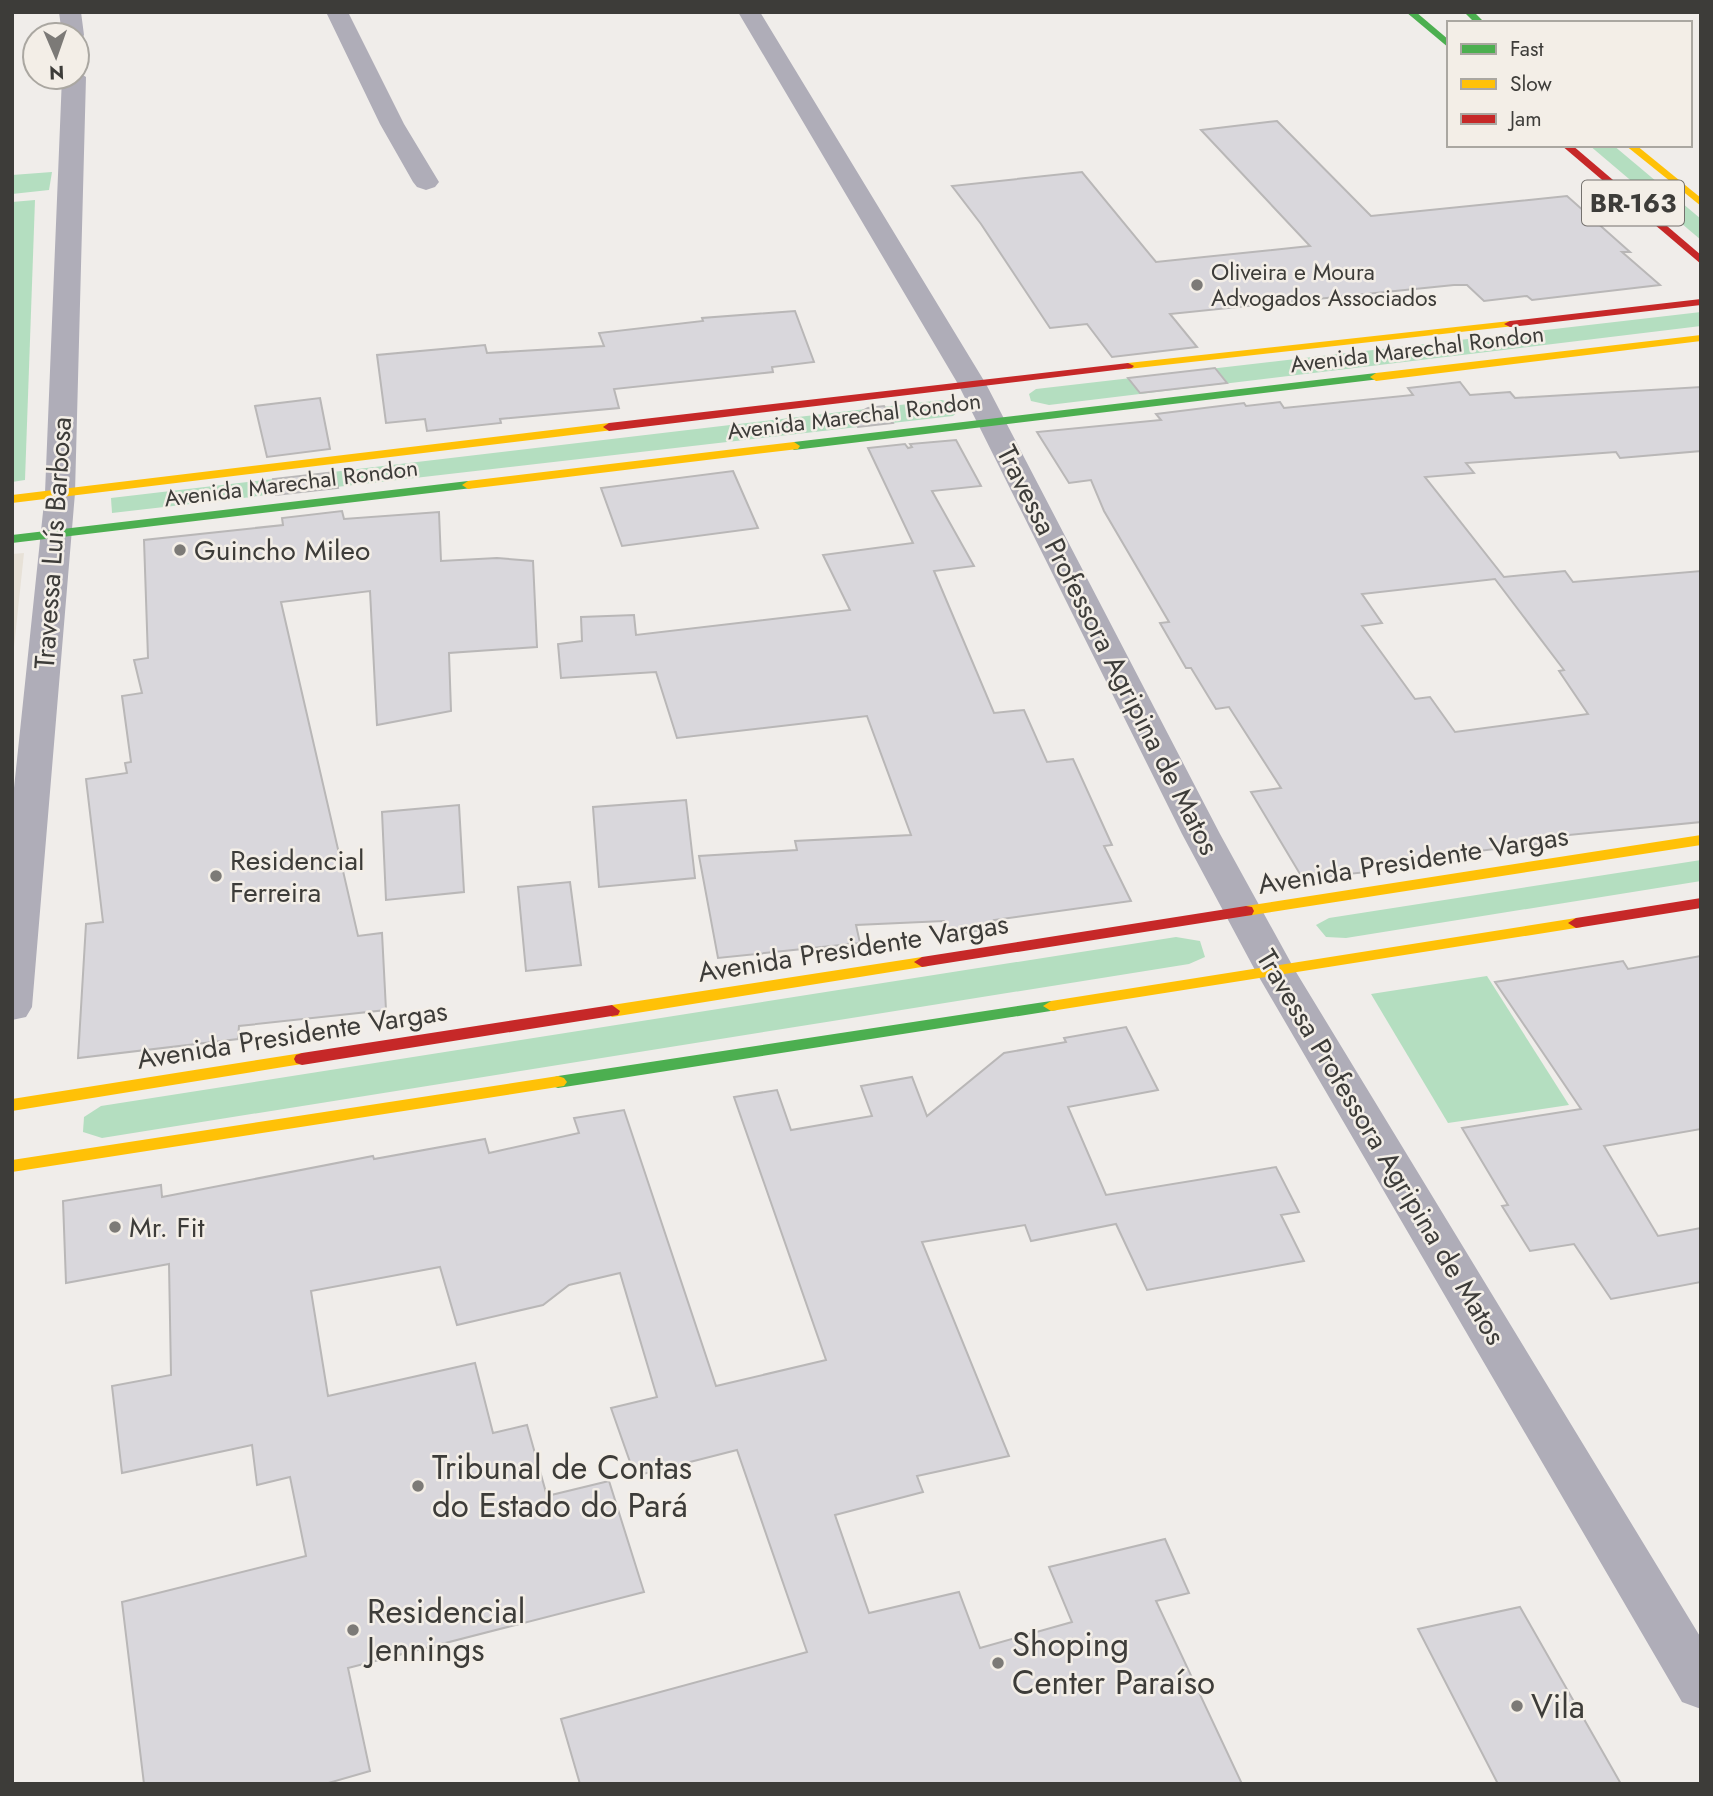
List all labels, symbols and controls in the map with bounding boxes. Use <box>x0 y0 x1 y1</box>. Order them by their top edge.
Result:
north arrow <box>21 21 91 91</box>
legend <box>1447 21 1692 147</box>
text: Fast <box>1510 34 1543 64</box>
text: N <box>49 59 65 86</box>
text: Slow <box>1510 69 1552 99</box>
text: Jam <box>1507 104 1542 134</box>
road number: BR-163 <box>1582 180 1684 226</box>
place label: Oliveira e Moura Advogados Associados <box>1211 255 1437 315</box>
marker: Oliveira e Moura Advogados Associados <box>1189 277 1205 293</box>
street label: Avenida Marechal Rondon <box>1288 317 1546 381</box>
street label: Avenida Marechal Rondon <box>725 384 983 448</box>
street label: Travessa Luís Barbosa <box>24 415 82 671</box>
street label: Travessa Professora Agripina de Matos <box>986 438 1230 862</box>
street label: Avenida Marechal Rondon <box>162 451 420 515</box>
place label: Guincho Mileo <box>194 530 370 571</box>
marker: Guincho Mileo <box>172 542 188 558</box>
street label: Avenida Presidente Vargas <box>1255 815 1571 905</box>
place label: Residencial Ferreira <box>230 840 364 913</box>
marker: Residencial Ferreira <box>208 868 224 884</box>
street label: Avenida Presidente Vargas <box>695 903 1011 993</box>
street label: Travessa Professora Agripina de Matos <box>1246 942 1516 1352</box>
street label: Avenida Presidente Vargas <box>134 990 450 1080</box>
place label: Mr. Fit <box>129 1207 205 1248</box>
marker: Mr. Fit <box>107 1219 123 1235</box>
place label: Tribunal de Contas do Estado do Pará <box>432 1444 692 1529</box>
marker: Tribunal de Contas do Estado do Pará <box>410 1478 426 1494</box>
place label: Residencial Jennings <box>363 1588 525 1673</box>
place label: Shoping Center Paraíso <box>1012 1621 1215 1706</box>
marker: Residencial Jennings <box>345 1622 361 1638</box>
marker: Shoping Center Paraíso <box>990 1655 1006 1671</box>
place label: Vila <box>1531 1683 1585 1730</box>
marker: Vila <box>1509 1698 1525 1714</box>

